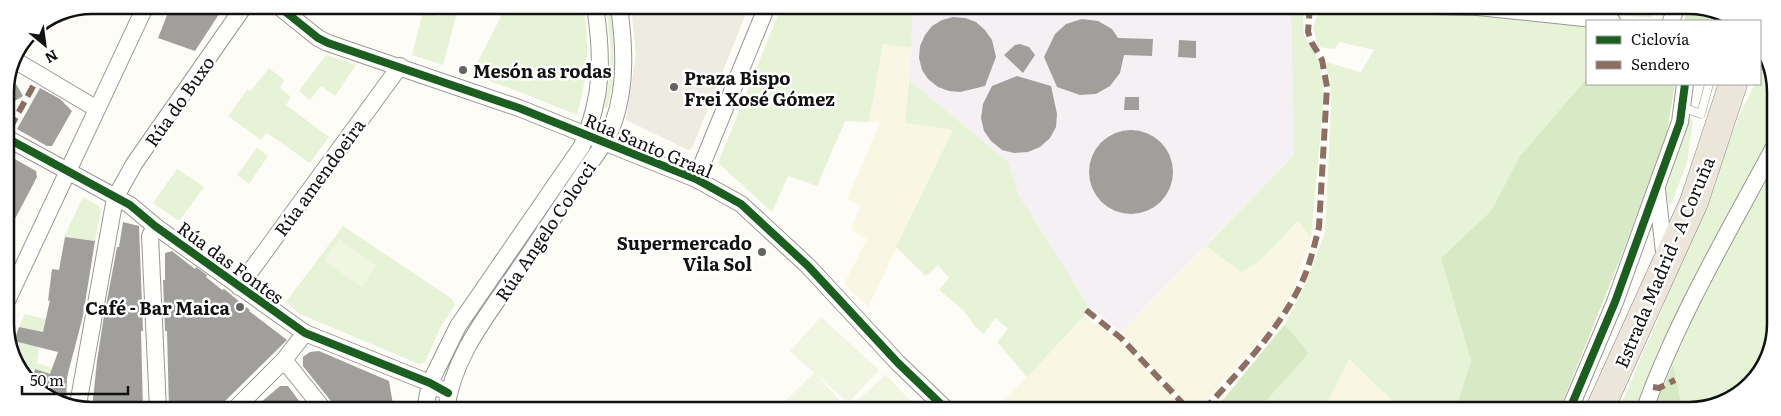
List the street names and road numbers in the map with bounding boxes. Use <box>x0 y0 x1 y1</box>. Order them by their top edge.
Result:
street label: Rúa do Buxo <box>138 50 220 152</box>
street label: Rúa Santo Graal <box>581 106 717 184</box>
street label: Rúa amendoeira <box>267 112 371 241</box>
street label: Estrada Madrid - A Coruña <box>1607 152 1721 372</box>
street label: Rúa Angelo Colocci <box>488 156 602 306</box>
street label: Rúa das Fontes <box>172 214 290 310</box>

